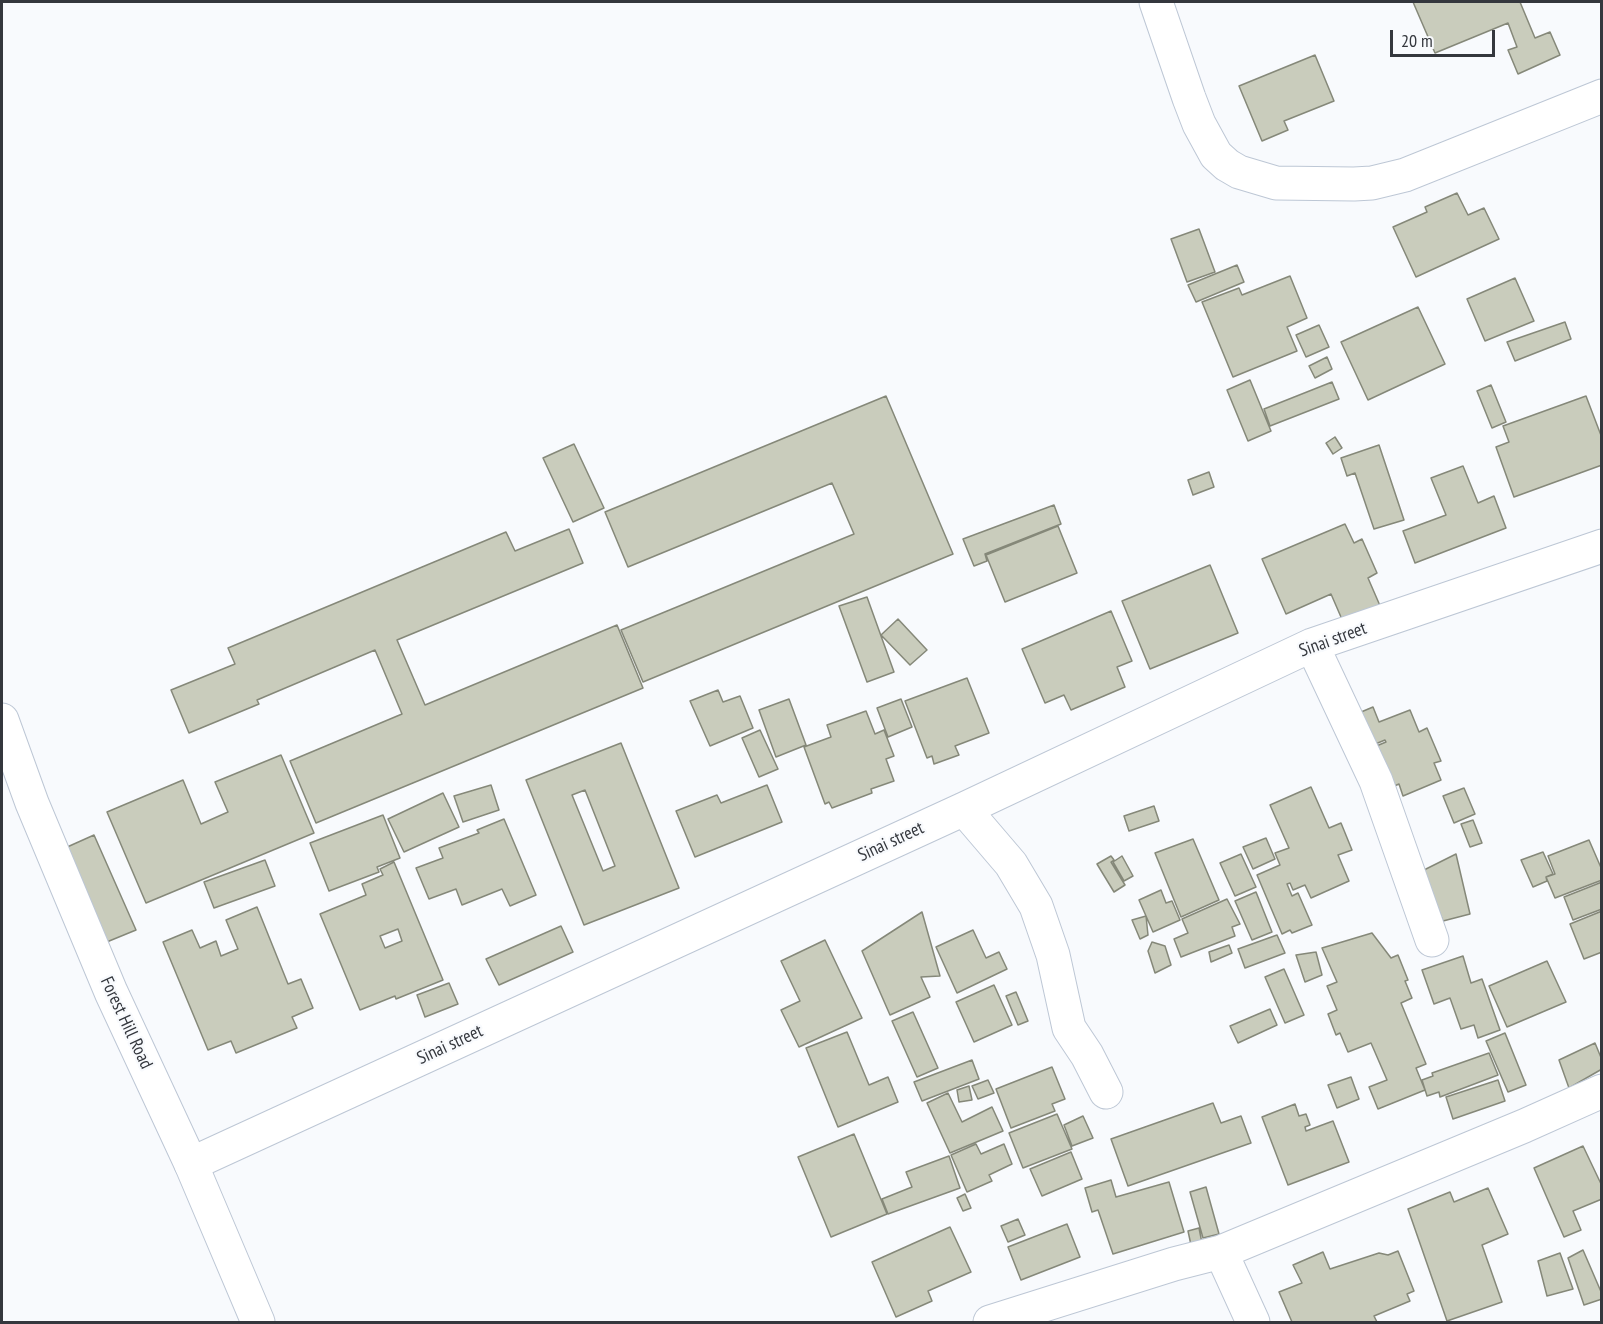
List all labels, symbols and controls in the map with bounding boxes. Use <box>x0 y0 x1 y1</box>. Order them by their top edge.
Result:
scale bar <box>1393 18 1498 56</box>
text: 20 m <box>1401 29 1433 52</box>
street label: Sinai street <box>1296 618 1370 662</box>
street label: Sinai street <box>855 817 927 867</box>
street label: Forest Hill Road <box>95 974 157 1072</box>
street label: Sinai street <box>414 1020 486 1070</box>

